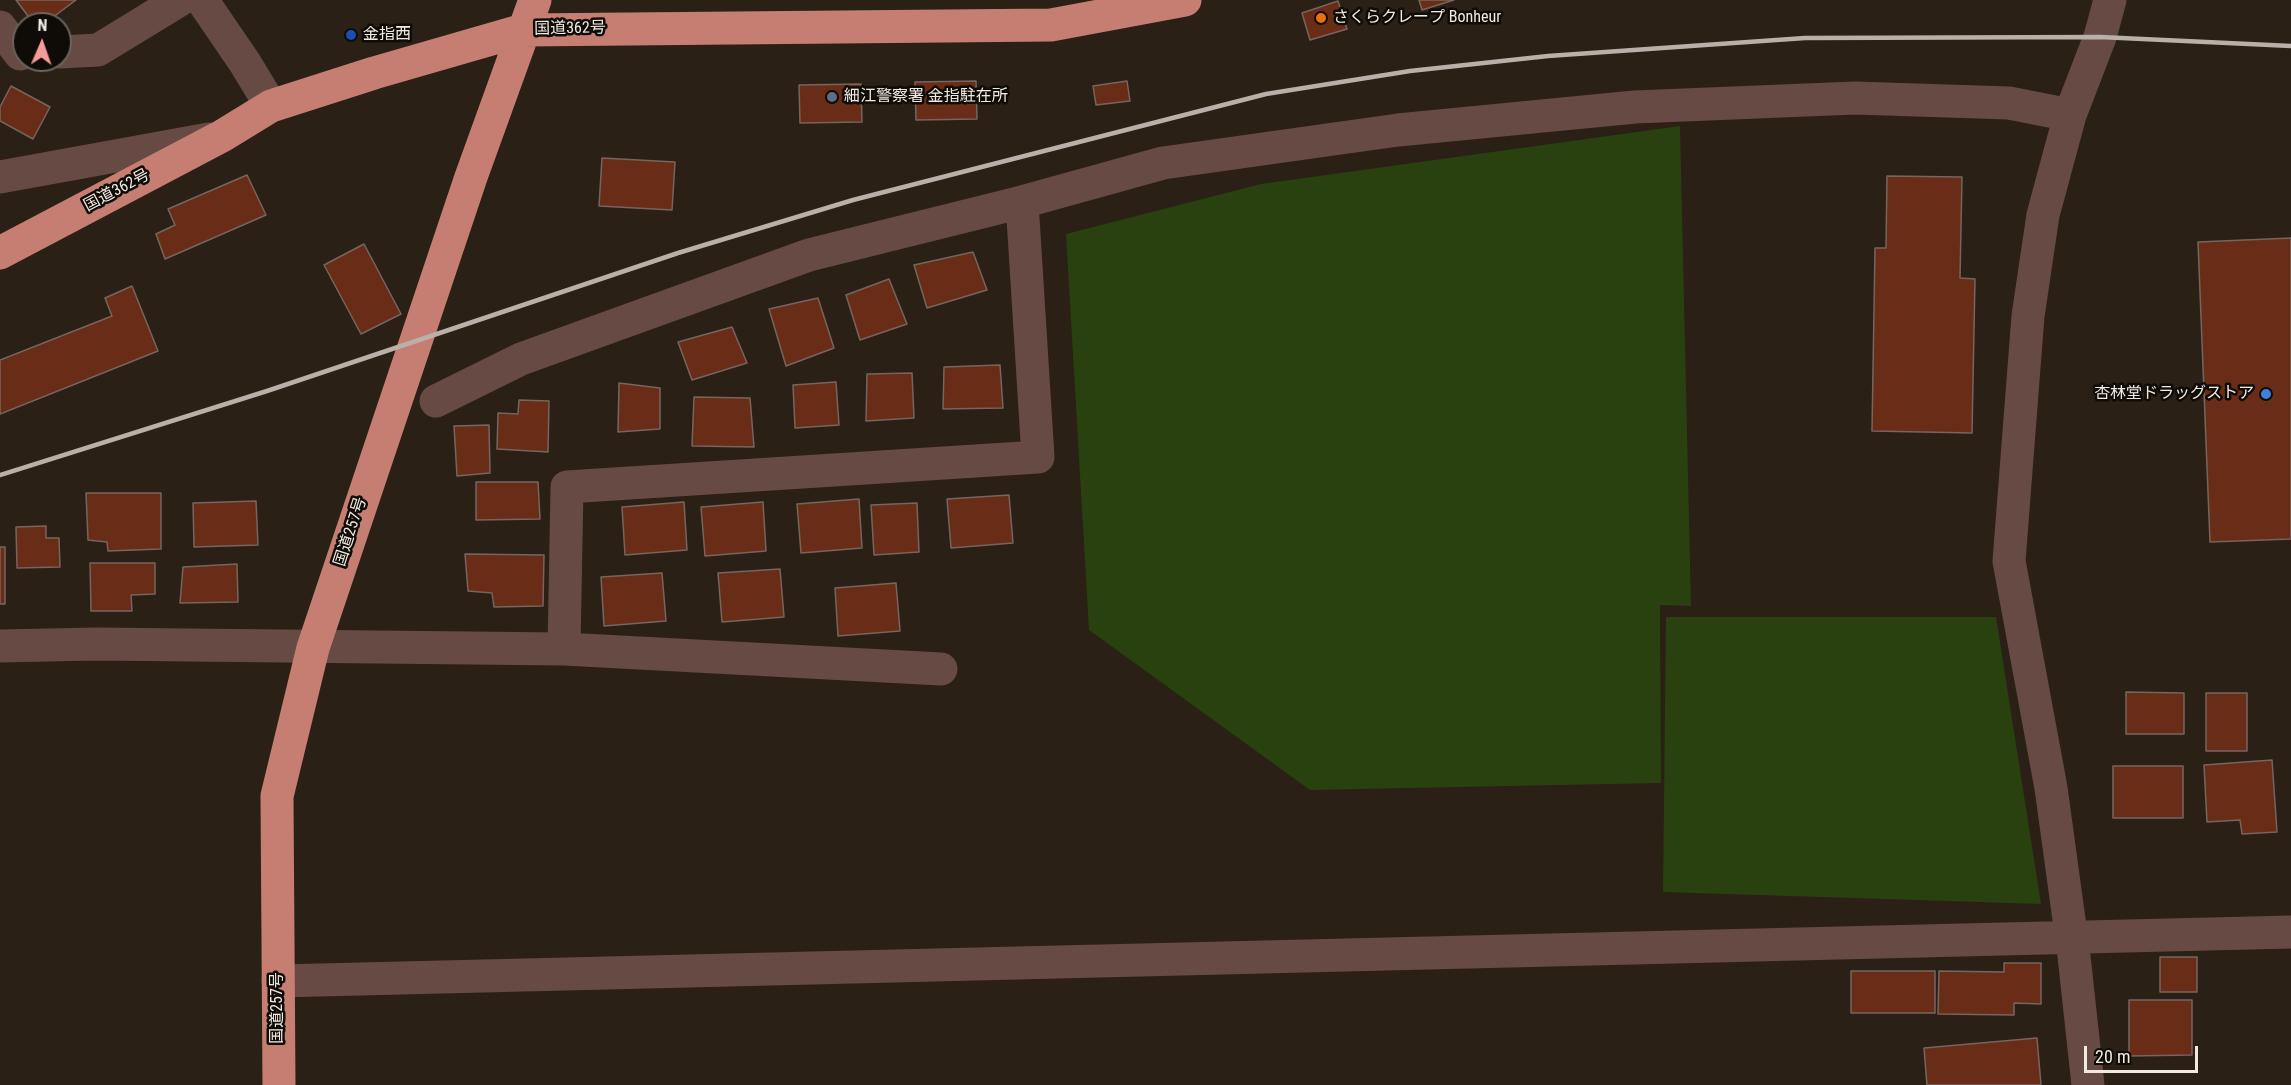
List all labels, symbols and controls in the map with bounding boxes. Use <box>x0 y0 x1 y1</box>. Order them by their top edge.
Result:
place label: さくらクレープ Bonheur <box>1333 8 1501 28</box>
marker: さくらクレープ Bonheur <box>1314 11 1328 25</box>
north arrow <box>12 12 72 72</box>
text: N <box>37 16 48 35</box>
street label: 国道362号 <box>534 19 606 39</box>
place label: 金指西 <box>363 25 411 45</box>
marker: 金指西 <box>344 28 358 42</box>
place label: 細江警察署 金指駐在所 <box>844 87 1008 107</box>
marker: 細江警察署 金指駐在所 <box>825 90 839 104</box>
street label: 国道362号 <box>81 166 153 216</box>
place label: 杏林堂ドラッグストア <box>2094 384 2254 404</box>
marker: 杏林堂ドラッグストア <box>2259 387 2273 401</box>
street label: 国道257号 <box>331 495 371 569</box>
street label: 国道257号 <box>268 972 288 1044</box>
scale bar <box>2087 1034 2201 1072</box>
text: 20 m <box>2095 1046 2130 1067</box>

